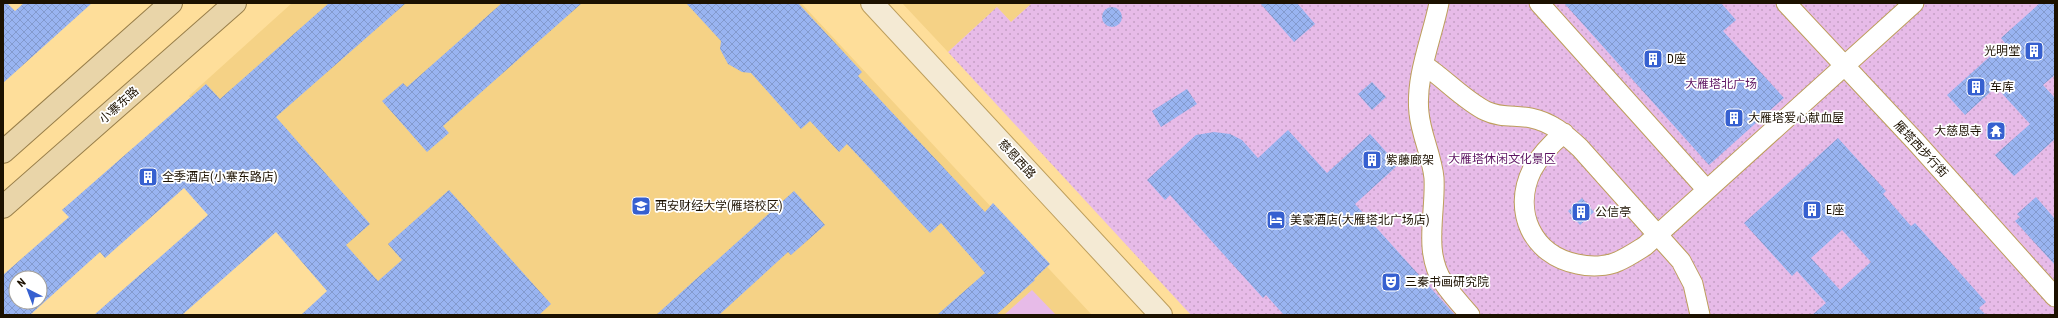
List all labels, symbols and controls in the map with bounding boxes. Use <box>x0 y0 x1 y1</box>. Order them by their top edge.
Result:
building icon: 光明堂 <box>2023 40 2045 62</box>
place label: 光明堂 <box>1984 44 2020 58</box>
building icon: D座 <box>1642 48 1664 70</box>
place label: D座 <box>1667 52 1686 66</box>
building icon: 车库 <box>1965 76 1987 98</box>
park label: 大雁塔北广场 <box>1685 77 1757 91</box>
place label: 车库 <box>1990 80 2014 94</box>
street label: 小寨东路 <box>96 84 142 126</box>
building icon: 大雁塔爱心献血屋 <box>1723 107 1745 129</box>
place label: 大雁塔爱心献血屋 <box>1748 111 1844 125</box>
street label: 雁塔西步行街 <box>1891 118 1951 180</box>
temple icon: 大慈恩寺 <box>1985 120 2007 142</box>
place label: 大慈恩寺 <box>1934 124 1982 138</box>
street label: 慈恩西路 <box>996 137 1038 181</box>
building icon: 紫藤廊架 <box>1361 149 1383 171</box>
park label: 大雁塔休闲文化景区 <box>1448 152 1556 166</box>
place label: 紫藤廊架 <box>1386 153 1434 167</box>
building icon: 全季酒店(小寨东路店) <box>137 166 159 188</box>
place label: 全季酒店(小寨东路店) <box>162 170 278 184</box>
school or university icon: 西安财经大学(雁塔校区) <box>630 195 652 217</box>
place label: 西安财经大学(雁塔校区) <box>655 199 783 213</box>
building icon: E座 <box>1801 199 1823 221</box>
building icon: 公信亭 <box>1570 201 1592 223</box>
place label: E座 <box>1826 203 1844 217</box>
place label: 公信亭 <box>1595 205 1631 219</box>
hotel icon: 美豪酒店(大雁塔北广场店) <box>1265 209 1287 231</box>
place label: 美豪酒店(大雁塔北广场店) <box>1290 213 1430 227</box>
north arrow <box>8 270 48 310</box>
theatre icon: 三秦书画研究院 <box>1380 271 1402 293</box>
place label: 三秦书画研究院 <box>1405 275 1489 289</box>
text: N <box>15 276 29 290</box>

